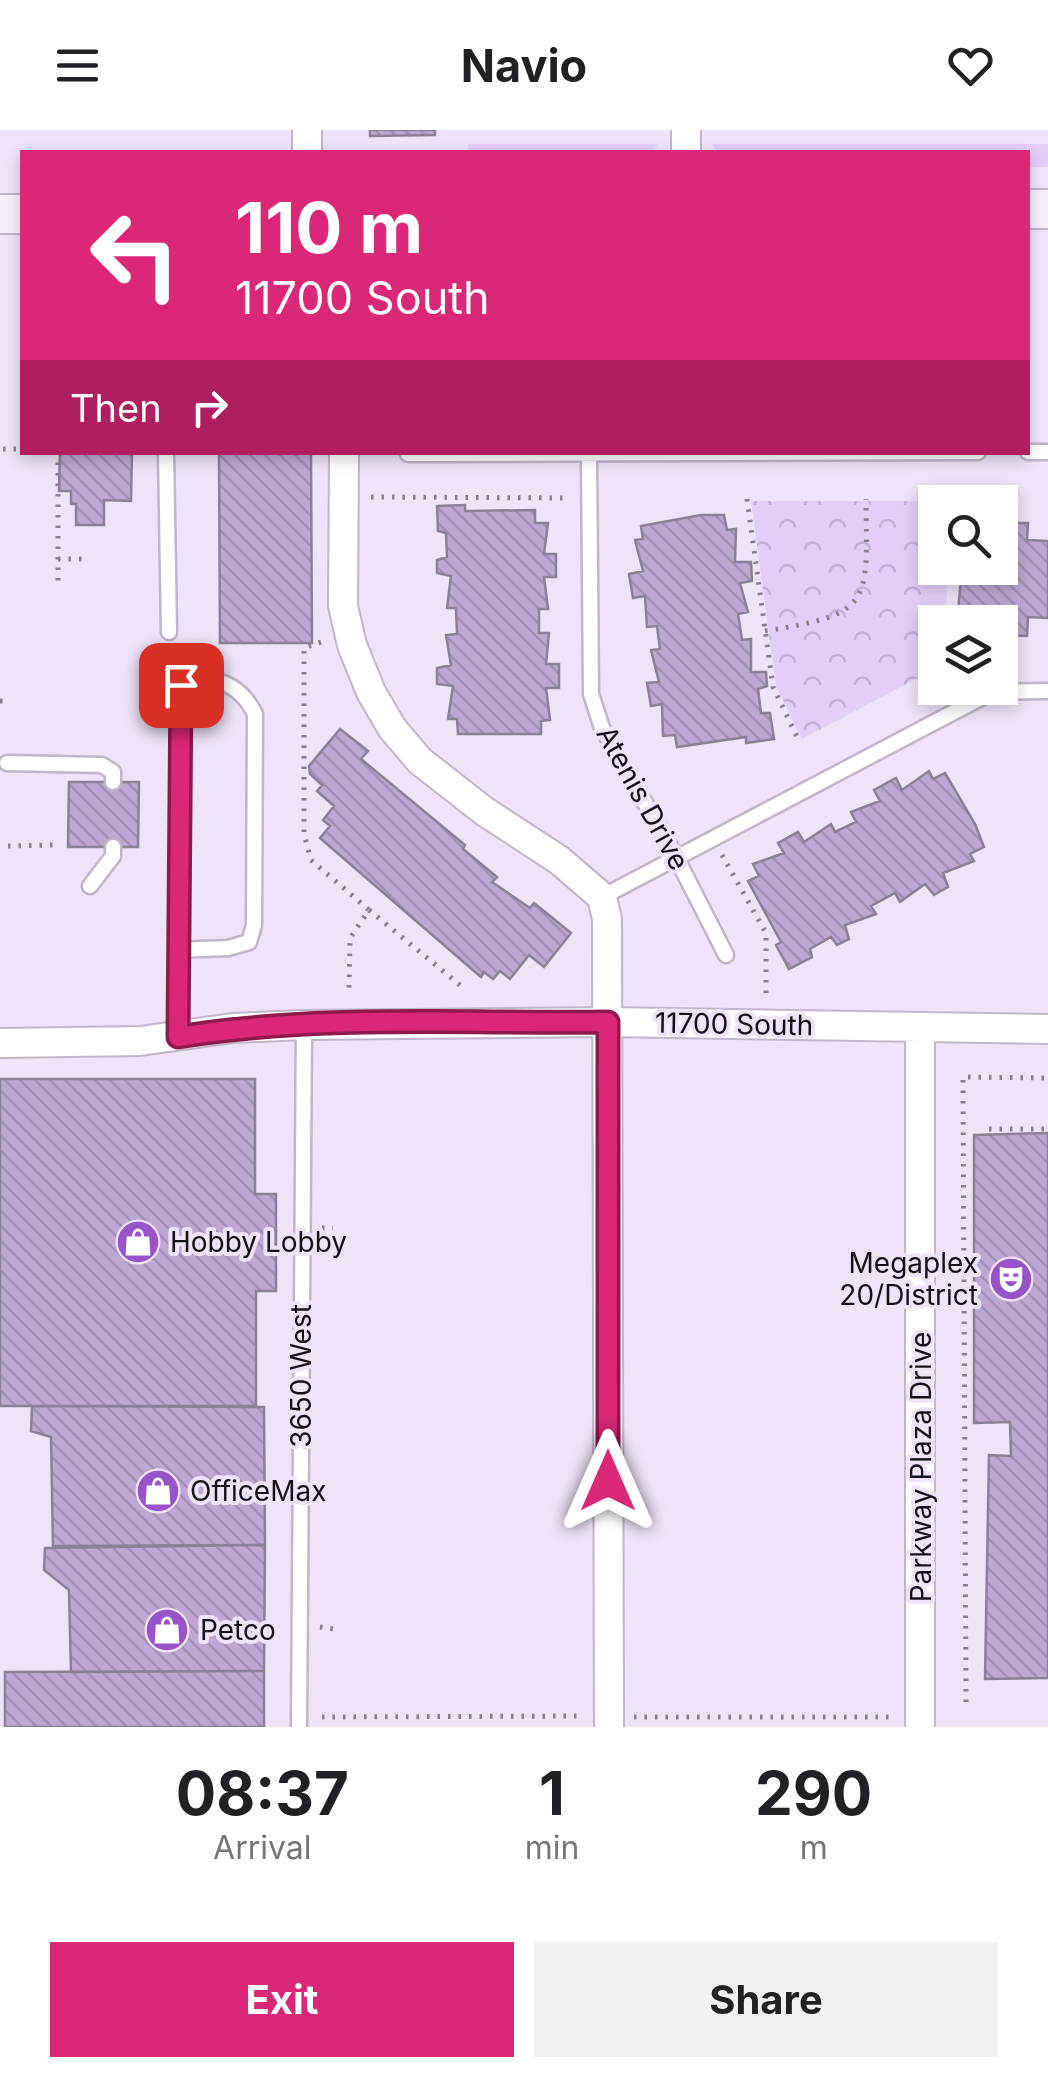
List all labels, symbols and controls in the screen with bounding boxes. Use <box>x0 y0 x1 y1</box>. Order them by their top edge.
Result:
icon: menu <box>50 38 105 93</box>
text: Navio <box>461 38 587 93</box>
icon: heart <box>943 38 998 93</box>
text: 110 m <box>235 185 423 270</box>
icon: left <box>70 190 200 320</box>
text: 11700 South <box>235 270 490 325</box>
icon: right <box>182 380 237 435</box>
text: Then <box>70 385 162 431</box>
map controls <box>918 485 1018 705</box>
button: search <box>918 485 1018 585</box>
button: layers <box>918 605 1018 705</box>
pin <box>139 643 224 728</box>
icon: arrive <box>154 658 209 713</box>
street label: Atenis Drive <box>589 720 697 876</box>
street label: 11700 South <box>655 1006 813 1042</box>
shop icon: Hobby Lobby <box>115 1219 161 1265</box>
place label: Hobby Lobby <box>170 1225 347 1259</box>
place label: Megaplex 20/District <box>839 1246 978 1312</box>
theatre icon: Megaplex 20/District <box>988 1256 1034 1302</box>
street label: 3650 West <box>284 1304 318 1448</box>
street label: Parkway Plaza Drive <box>904 1332 938 1602</box>
position arrow <box>556 1429 660 1533</box>
shop icon: OfficeMax <box>135 1468 181 1514</box>
place label: OfficeMax <box>190 1474 326 1508</box>
shop icon: Petco <box>144 1607 190 1653</box>
place label: Petco <box>200 1613 276 1647</box>
text: 08:37 <box>176 1757 349 1829</box>
text: 1 <box>539 1757 565 1829</box>
text: 290 <box>755 1757 872 1829</box>
text: Arrival <box>213 1828 312 1867</box>
text: min <box>525 1828 579 1867</box>
text: m <box>800 1828 828 1867</box>
button: Exit <box>50 1942 514 2057</box>
button: Share <box>534 1942 998 2057</box>

